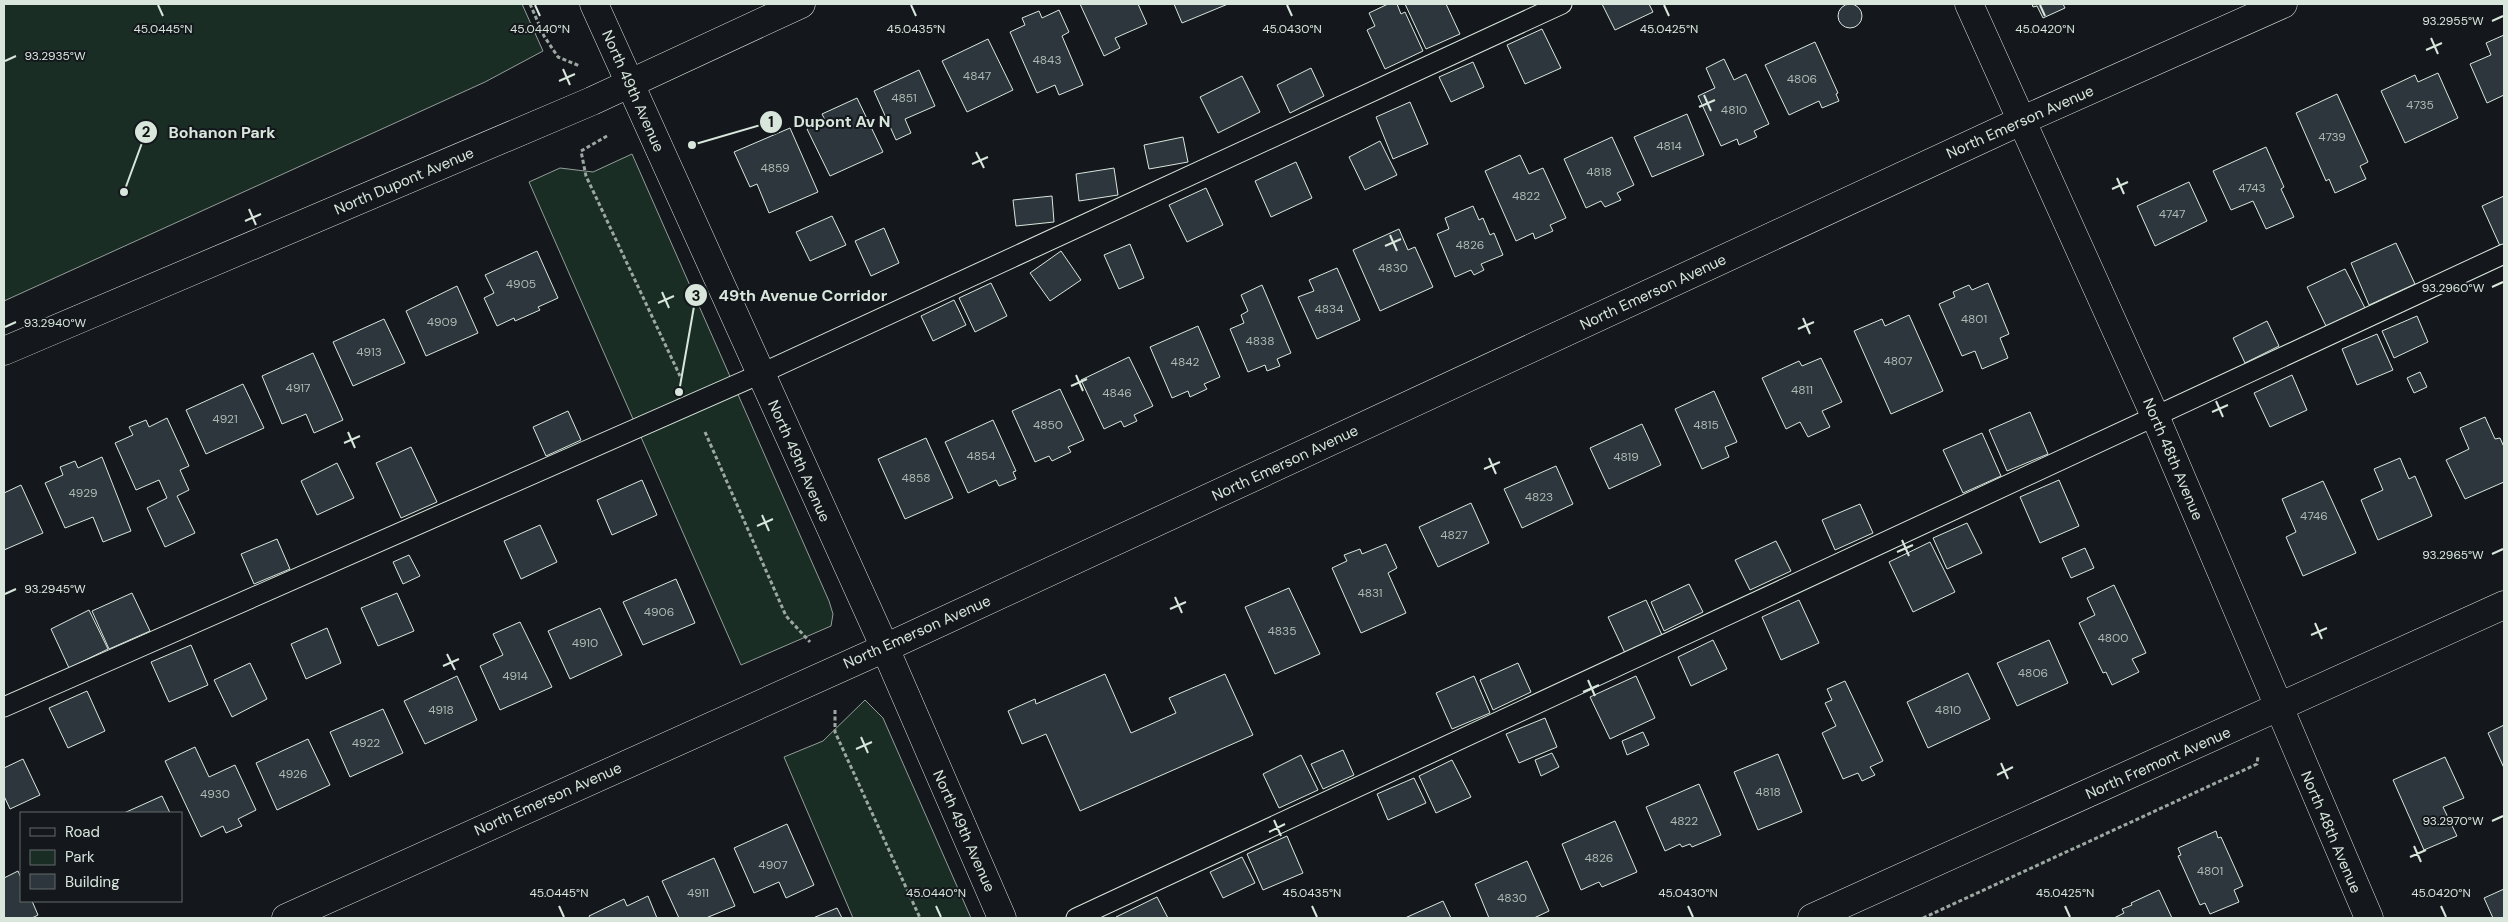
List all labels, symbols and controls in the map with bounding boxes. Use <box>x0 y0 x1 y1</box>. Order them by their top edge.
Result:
text: 93.2955°W <box>2422 13 2484 29</box>
text: 45.0445°N <box>133 21 193 37</box>
text: 45.0440°N <box>510 21 570 37</box>
text: 45.0435°N <box>887 21 945 37</box>
text: 45.0430°N <box>1262 21 1322 37</box>
text: 45.0425°N <box>1640 21 1698 37</box>
text: 45.0420°N <box>2015 21 2075 37</box>
street label: North 49th Avenue <box>597 27 669 155</box>
text: 93.2935°W <box>24 48 86 64</box>
house number: 4843 <box>1033 52 1061 68</box>
house number: 4847 <box>963 68 991 84</box>
house number: 4806 <box>1787 71 1817 87</box>
street label: North Emerson Avenue <box>1943 80 2097 164</box>
house number: 4851 <box>891 90 917 106</box>
house number: 4735 <box>2406 97 2434 113</box>
house number: 4810 <box>1721 102 1747 118</box>
callout: Dupont Av N <box>759 106 900 137</box>
text: Dupont Av N <box>794 111 890 132</box>
text: 1 <box>768 112 774 132</box>
callout: Bohanon Park <box>134 117 286 148</box>
text: 2 <box>142 122 151 142</box>
text: Bohanon Park <box>169 122 276 143</box>
house number: 4739 <box>2318 129 2346 145</box>
house number: 4814 <box>1656 138 1682 154</box>
street label: North Dupont Avenue <box>331 142 477 220</box>
house number: 4859 <box>760 160 790 176</box>
house number: 4818 <box>1586 164 1612 180</box>
house number: 4743 <box>2238 180 2266 196</box>
house number: 4822 <box>1512 188 1540 204</box>
house number: 4747 <box>2159 206 2185 222</box>
house number: 4826 <box>1456 237 1484 253</box>
street label: North Emerson Avenue <box>1577 249 1729 335</box>
house number: 4830 <box>1378 260 1408 276</box>
house number: 4905 <box>506 276 536 292</box>
callout: 49th Avenue Corridor <box>683 280 897 311</box>
text: 93.2960°W <box>2422 280 2485 296</box>
text: 49th Avenue Corridor <box>719 285 888 306</box>
text: 3 <box>691 286 701 306</box>
house number: 4834 <box>1315 301 1343 317</box>
house number: 4801 <box>1961 311 1987 327</box>
house number: 4909 <box>427 314 457 330</box>
text: 93.2940°W <box>24 315 87 331</box>
house number: 4838 <box>1246 333 1274 349</box>
house number: 4913 <box>356 344 382 360</box>
house number: 4807 <box>1883 353 1913 369</box>
house number: 4842 <box>1171 354 1199 370</box>
house number: 4917 <box>286 380 310 396</box>
house number: 4811 <box>1791 382 1813 398</box>
house number: 4846 <box>1102 385 1132 401</box>
street label: North 48th Avenue <box>2138 395 2208 523</box>
street label: North 49th Avenue <box>763 397 835 525</box>
house number: 4921 <box>212 411 238 427</box>
house number: 4850 <box>1033 417 1063 433</box>
house number: 4815 <box>1693 417 1719 433</box>
street label: North Emerson Avenue <box>1209 420 1361 506</box>
house number: 4854 <box>966 448 996 464</box>
house number: 4819 <box>1613 449 1639 465</box>
house number: 4858 <box>901 470 931 486</box>
house number: 4929 <box>69 485 97 501</box>
house number: 4823 <box>1525 489 1553 505</box>
house number: 4746 <box>2300 508 2328 524</box>
house number: 4827 <box>1440 527 1468 543</box>
text: 93.2965°W <box>2422 547 2484 563</box>
text: 93.2945°W <box>24 581 86 597</box>
house number: 4831 <box>1357 585 1383 601</box>
street label: North Emerson Avenue <box>840 590 994 674</box>
house number: 4906 <box>644 604 674 620</box>
house number: 4835 <box>1268 623 1297 639</box>
house number: 4800 <box>2098 630 2129 646</box>
house number: 4910 <box>572 635 598 651</box>
house number: 4806 <box>2018 665 2048 681</box>
house number: 4914 <box>502 668 528 684</box>
house number: 4918 <box>428 702 454 718</box>
house number: 4810 <box>1935 702 1961 718</box>
street label: North Fremont Avenue <box>2082 722 2234 804</box>
house number: 4922 <box>352 735 380 751</box>
street label: North Emerson Avenue <box>471 757 625 841</box>
house number: 4926 <box>278 766 308 782</box>
street label: North 49th Avenue <box>928 767 1000 895</box>
street label: North 48th Avenue <box>2296 768 2366 896</box>
house number: 4818 <box>1755 784 1781 800</box>
house number: 4930 <box>200 786 230 802</box>
legend <box>20 812 182 902</box>
house number: 4822 <box>1670 813 1698 829</box>
text: 93.2970°W <box>2423 813 2484 829</box>
text: Road <box>65 822 100 842</box>
text: Park <box>65 847 95 867</box>
house number: 4826 <box>1585 850 1613 866</box>
house number: 4907 <box>758 857 788 873</box>
house number: 4801 <box>2197 863 2223 879</box>
text: Building <box>65 872 120 892</box>
text: 45.0445°N <box>529 885 589 901</box>
house number: 4911 <box>687 885 709 901</box>
text: 45.0440°N <box>906 885 966 901</box>
text: 45.0435°N <box>1283 885 1341 901</box>
text: 45.0430°N <box>1658 885 1718 901</box>
text: 45.0425°N <box>2036 885 2094 901</box>
text: 45.0420°N <box>2411 885 2471 901</box>
house number: 4830 <box>1497 890 1527 906</box>

